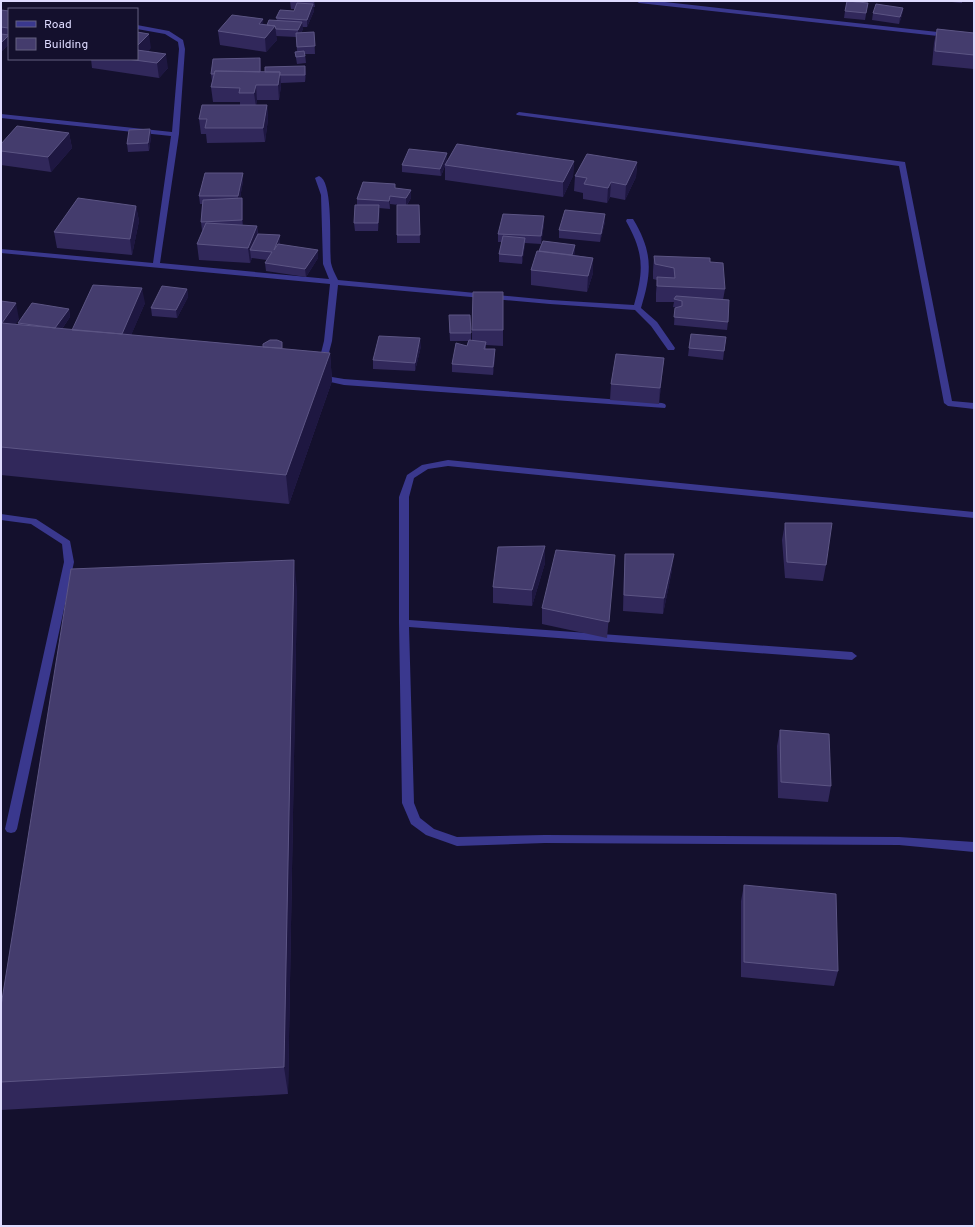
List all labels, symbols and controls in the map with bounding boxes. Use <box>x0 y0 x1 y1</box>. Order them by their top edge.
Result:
legend <box>8 8 138 60</box>
text: Road <box>44 17 72 33</box>
text: Building <box>44 37 88 53</box>

